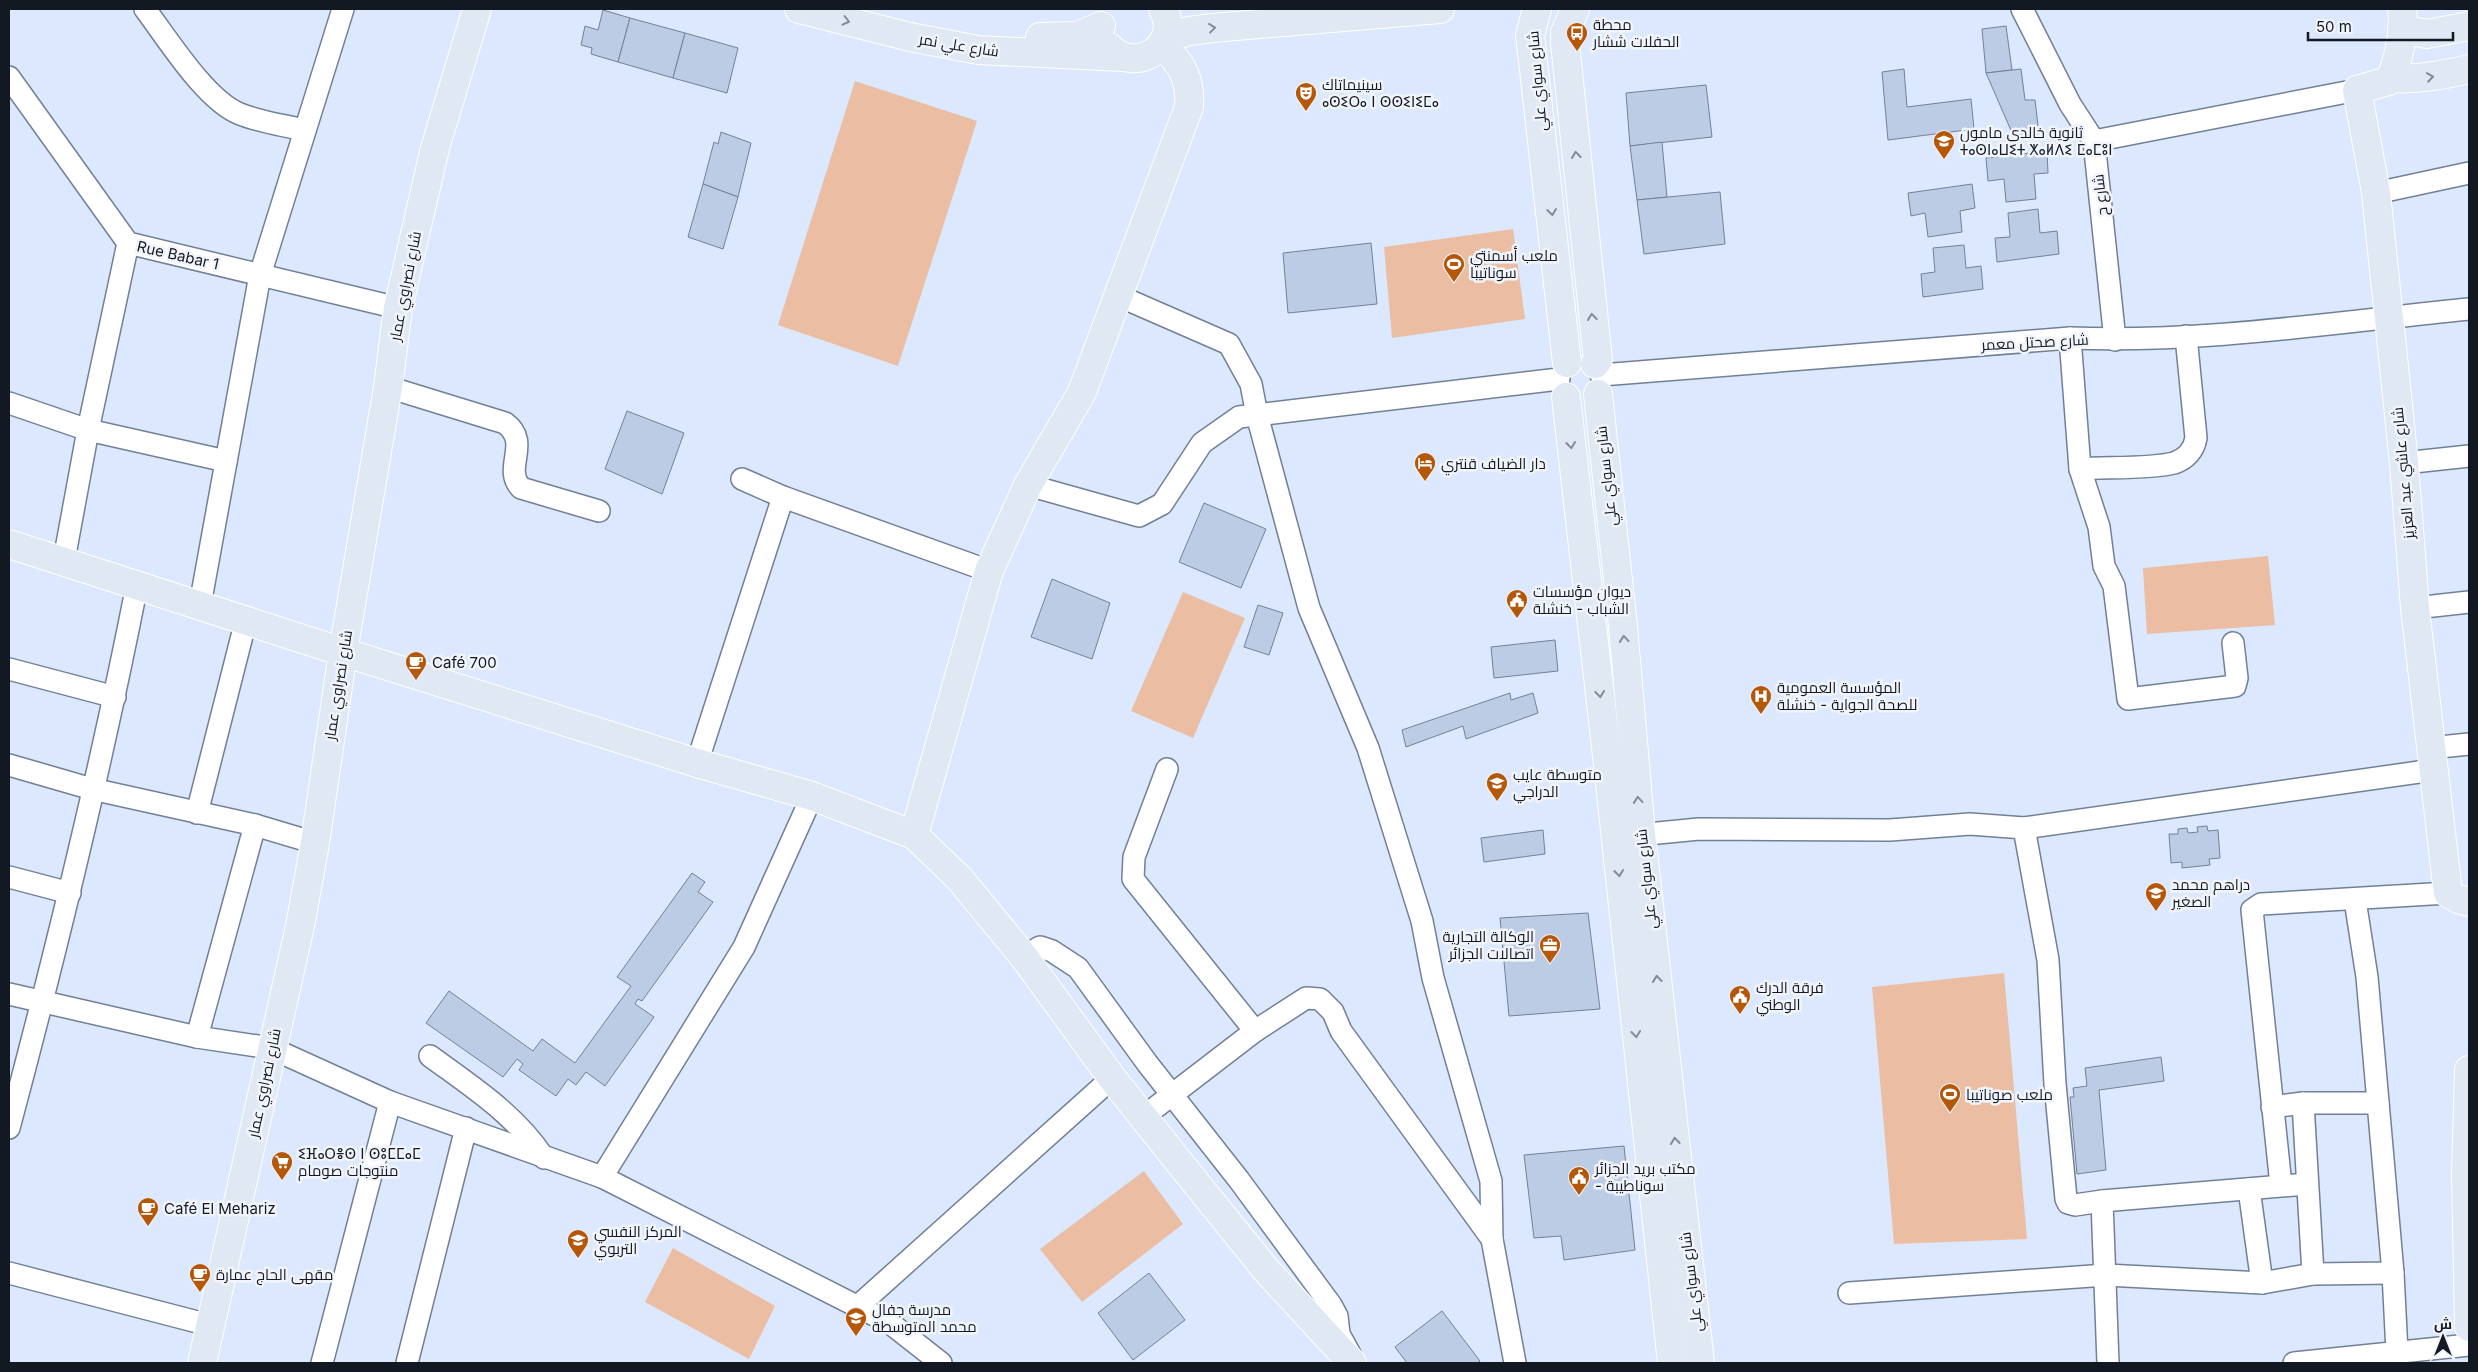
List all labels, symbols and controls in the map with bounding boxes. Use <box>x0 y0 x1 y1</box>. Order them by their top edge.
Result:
scale bar <box>2308 10 2453 42</box>
one-way arrow <box>842 15 850 26</box>
place label: محطة الحفلات ششار <box>1592 15 1680 51</box>
text: 50 m <box>2316 17 2352 36</box>
bus stop icon: محطة الحفلات ششار <box>1565 21 1589 52</box>
one-way arrow <box>1209 23 1217 34</box>
street label: شارع علي نمر <box>916 29 1000 64</box>
street label: شارع سواي علي <box>1523 30 1554 132</box>
one-way arrow <box>2426 72 2435 82</box>
place label: سينيماتاك ⴰⵙⵉⵔⴰ ⵏ ⵙⵙⵉⵏⵉⵎⴰ <box>1322 75 1439 111</box>
theatre icon: سينيماتاك ⴰⵙⵉⵔⴰ ⵏ ⵙⵙⵉⵏⵉⵎⴰ <box>1294 81 1318 112</box>
place label: ثانوية خالدي مامون ⵜⴰⵙⵏⴰⵡⵉⵜ ⵅⴰⵍⴷⵉ ⵎⴰⵎⵓⵏ <box>1960 123 2113 159</box>
school or university icon: ثانوية خالدي مامون ⵜⴰⵙⵏⴰⵡⵉⵜ ⵅⴰⵍⴷⵉ ⵎⴰⵎⵓⵏ <box>1932 129 1956 160</box>
one-way arrow <box>1571 151 1582 159</box>
street label: شارع ح <box>2088 173 2114 217</box>
one-way arrow <box>1546 208 1556 217</box>
street label: شارع نصراوي عمار <box>385 230 428 344</box>
street label: Rue Babar 1 <box>135 236 221 274</box>
place label: ملعب أسمنتي سوناتيبا <box>1470 246 1558 282</box>
sports icon: ملعب أسمنتي سوناتيبا <box>1442 252 1466 283</box>
one-way arrow <box>1587 313 1598 321</box>
street label: شارع صحتل معمر <box>1980 330 2089 356</box>
street label: شارع عاشي عبد العزيز <box>2388 406 2421 541</box>
street label: شارع سواي علي <box>1591 425 1624 527</box>
one-way arrow <box>1565 442 1576 450</box>
hotel icon: دار الضياف قنتري <box>1413 451 1437 482</box>
place label: دار الضياف قنتري <box>1441 454 1546 476</box>
place label: ديوان مؤسسات الشباب - خنشلة <box>1533 582 1631 618</box>
public building icon: ديوان مؤسسات الشباب - خنشلة <box>1505 588 1529 619</box>
street label: شارع نصراوي عمار <box>320 629 359 743</box>
one-way arrow <box>1618 634 1629 642</box>
cafe icon: Café 700 <box>404 650 428 681</box>
place label: Café 700 <box>432 653 497 672</box>
place label: المؤسسة العمومية للصحة الجواية - خنشلة <box>1777 678 1917 714</box>
hospital icon: المؤسسة العمومية للصحة الجواية - خنشلة <box>1749 684 1773 715</box>
one-way arrow <box>1594 690 1605 698</box>
place label: متوسطة عايب الدراجي <box>1513 765 1602 804</box>
school or university icon: متوسطة عايب الدراجي <box>1485 771 1509 802</box>
one-way arrow <box>1633 796 1644 804</box>
street label: شارع سواي علي <box>1631 828 1664 930</box>
one-way arrow <box>1613 869 1624 877</box>
place label: دراهم محمد الصغير <box>2171 875 2250 911</box>
school or university icon: دراهم محمد الصغير <box>2144 881 2168 912</box>
place label: الوكالة التجارية اتصالات الجزائر <box>1442 927 1534 963</box>
office icon: الوكالة التجارية اتصالات الجزائر <box>1538 933 1562 964</box>
one-way arrow <box>1652 975 1663 983</box>
place label: فرقة الدرك الوطني <box>1756 978 1824 1017</box>
public building icon: فرقة الدرك الوطني <box>1728 984 1752 1015</box>
street label: شارع نصراوي عمار <box>243 1027 288 1141</box>
one-way arrow <box>1630 1031 1641 1039</box>
sports icon: ملعب صوناتيبا <box>1938 1082 1962 1113</box>
place label: ملعب صوناتيبا <box>1966 1085 2053 1104</box>
one-way arrow <box>1669 1137 1680 1145</box>
place label: ⵉⴼⴰⵔⴻⵙ ⵏ ⵙⵓⵎⵎⴰⵎ منتوجات صومام <box>298 1144 421 1181</box>
supermarket icon: ⵉⴼⴰⵔⴻⵙ ⵏ ⵙⵓⵎⵎⴰⵎ منتوجات صومام <box>270 1150 294 1181</box>
place label: مكتب بريد الجزائر - سوناطيبة <box>1594 1159 1696 1195</box>
public building icon: مكتب بريد الجزائر - سوناطيبة <box>1567 1165 1591 1196</box>
cafe icon: Café El Mehariz <box>136 1196 160 1227</box>
place label: Café El Mehariz <box>164 1199 276 1218</box>
place label: المركز النفسي التربوي <box>594 1222 682 1261</box>
school or university icon: المركز النفسي التربوي <box>566 1228 590 1259</box>
street label: شارع سواي علي <box>1675 1230 1710 1333</box>
cafe icon: مقهى الحاج عمارة <box>188 1262 212 1293</box>
place label: مقهى الحاج عمارة <box>216 1265 333 1286</box>
place label: مدرسة جفال محمد المتوسطة <box>872 1300 977 1336</box>
school or university icon: مدرسة جفال محمد المتوسطة <box>844 1306 868 1337</box>
north arrow <box>2418 1312 2468 1362</box>
text: ش <box>2434 1315 2452 1333</box>

